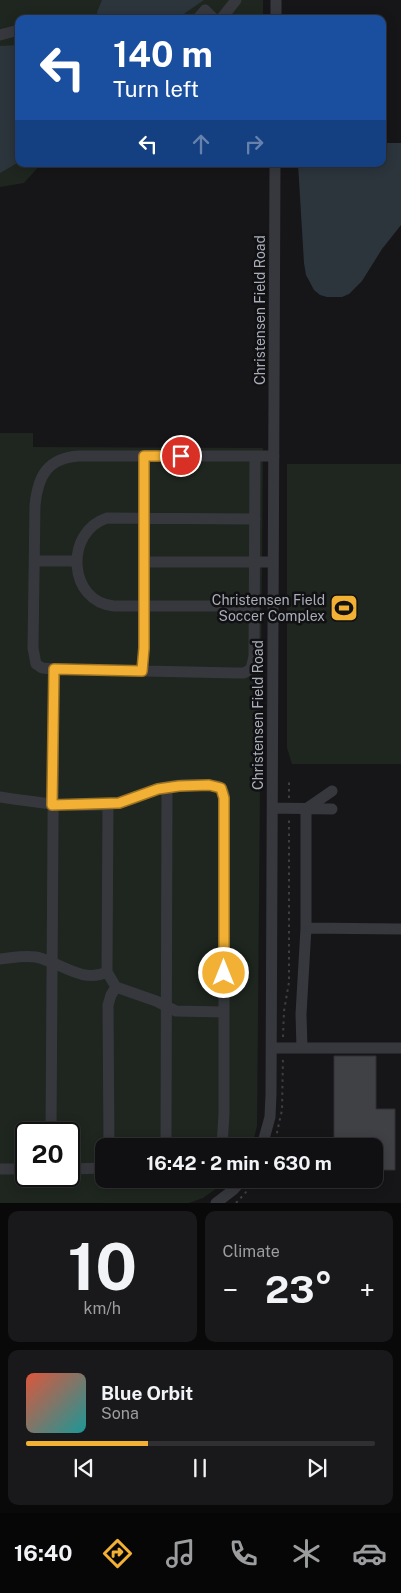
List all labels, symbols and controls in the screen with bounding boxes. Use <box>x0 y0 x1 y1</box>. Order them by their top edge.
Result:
text: 140 m <box>113 34 213 75</box>
icon: left <box>30 35 95 100</box>
text: Turn left <box>113 76 199 102</box>
icon: left <box>134 130 162 158</box>
icon: ahead <box>187 130 215 158</box>
icon: right <box>240 130 268 158</box>
street label: Christensen Field Road <box>252 235 268 385</box>
pin <box>160 435 202 477</box>
icon: arrive <box>167 442 195 470</box>
place label: Christensen Field Soccer Complex <box>212 592 325 624</box>
sports icon: Christensen Field Soccer Complex <box>329 593 359 623</box>
street label: Christensen Field Road <box>250 640 266 790</box>
position arrow <box>197 946 249 998</box>
speed limit sign: 20 <box>15 1122 80 1187</box>
text: 16:42 · 2 min · 630 m <box>146 1152 332 1174</box>
text: 10 <box>67 1228 137 1305</box>
text: Climate <box>223 1242 280 1261</box>
text: 23° <box>265 1267 332 1312</box>
text: − <box>223 1273 238 1306</box>
text: + <box>359 1273 375 1306</box>
text: km/h <box>83 1299 121 1318</box>
text: Blue Orbit <box>101 1382 193 1404</box>
text: Sona <box>101 1404 139 1423</box>
icon: previous <box>70 1454 98 1482</box>
icon: pause <box>186 1454 214 1482</box>
icon: next <box>303 1454 331 1482</box>
icon: directions <box>100 1536 135 1571</box>
icon: music <box>163 1536 198 1571</box>
icon: phone <box>226 1536 261 1571</box>
icon: climate <box>289 1536 324 1571</box>
icon: car <box>352 1536 387 1571</box>
text: 16:40 <box>14 1540 72 1566</box>

